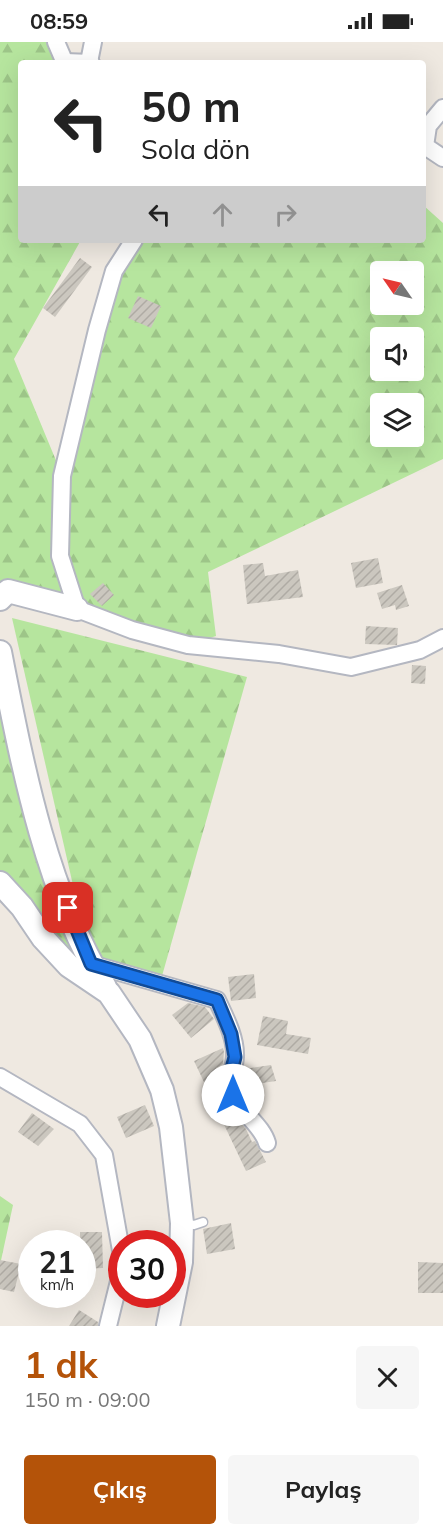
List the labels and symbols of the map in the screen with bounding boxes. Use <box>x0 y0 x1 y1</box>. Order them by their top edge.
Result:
north arrow <box>370 261 424 315</box>
pin <box>42 882 93 933</box>
position arrow <box>201 1063 265 1127</box>
speed limit sign: 30 <box>108 1230 186 1308</box>

